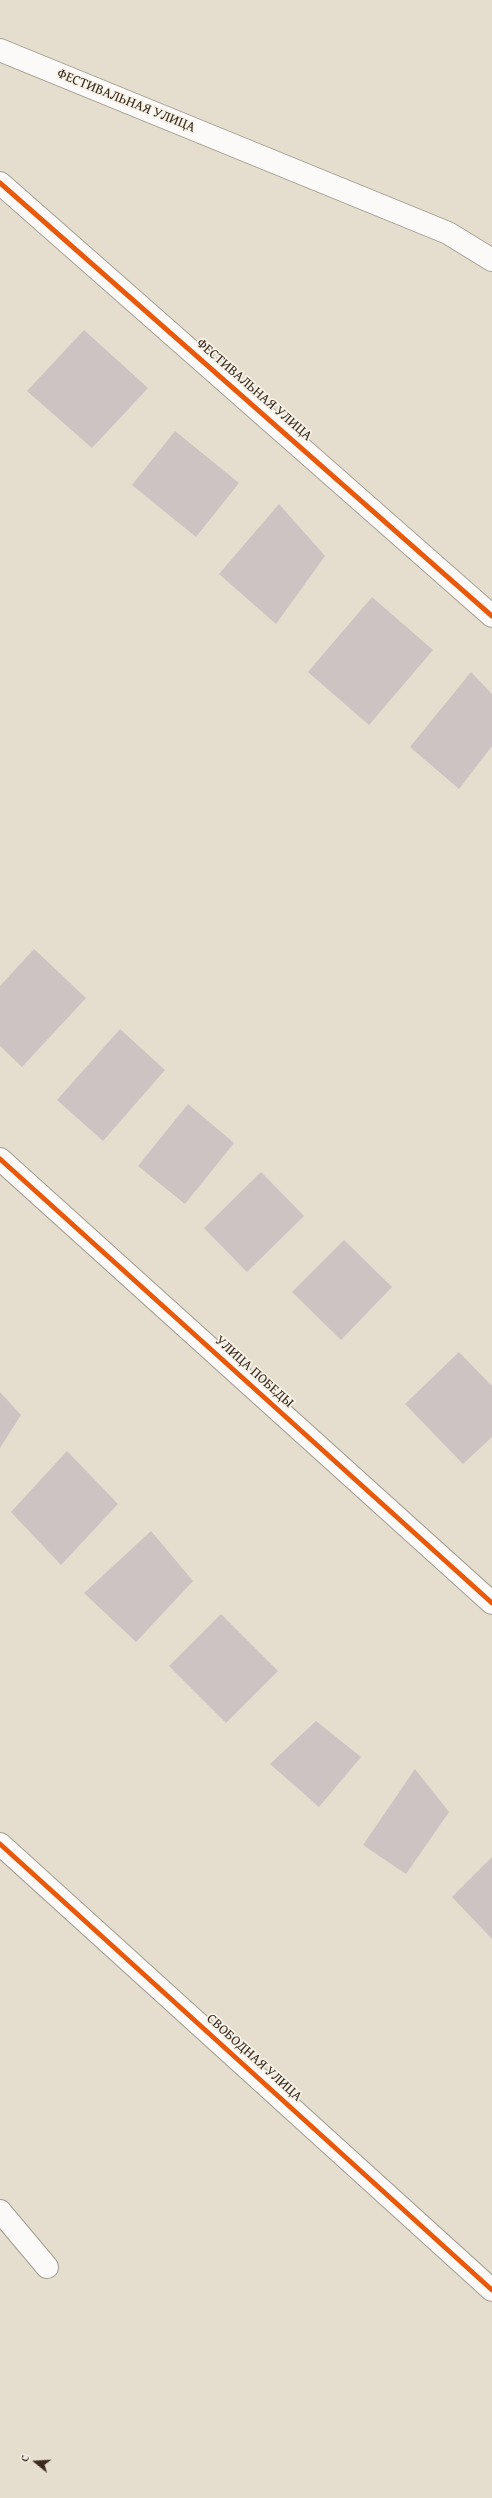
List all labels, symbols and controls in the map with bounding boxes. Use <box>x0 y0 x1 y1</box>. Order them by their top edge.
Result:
street label: ФЕСТИВАЛЬНАЯ УЛИЦА <box>54 66 198 136</box>
street label: ФЕСТИВАЛЬНАЯ УЛИЦА <box>193 335 315 445</box>
street label: УЛИЦА ПОБЕДЫ <box>211 1332 297 1412</box>
street label: СВОБОДНАЯ УЛИЦА <box>203 2011 305 2105</box>
north arrow <box>16 2442 56 2482</box>
text: С <box>16 2453 33 2464</box>

